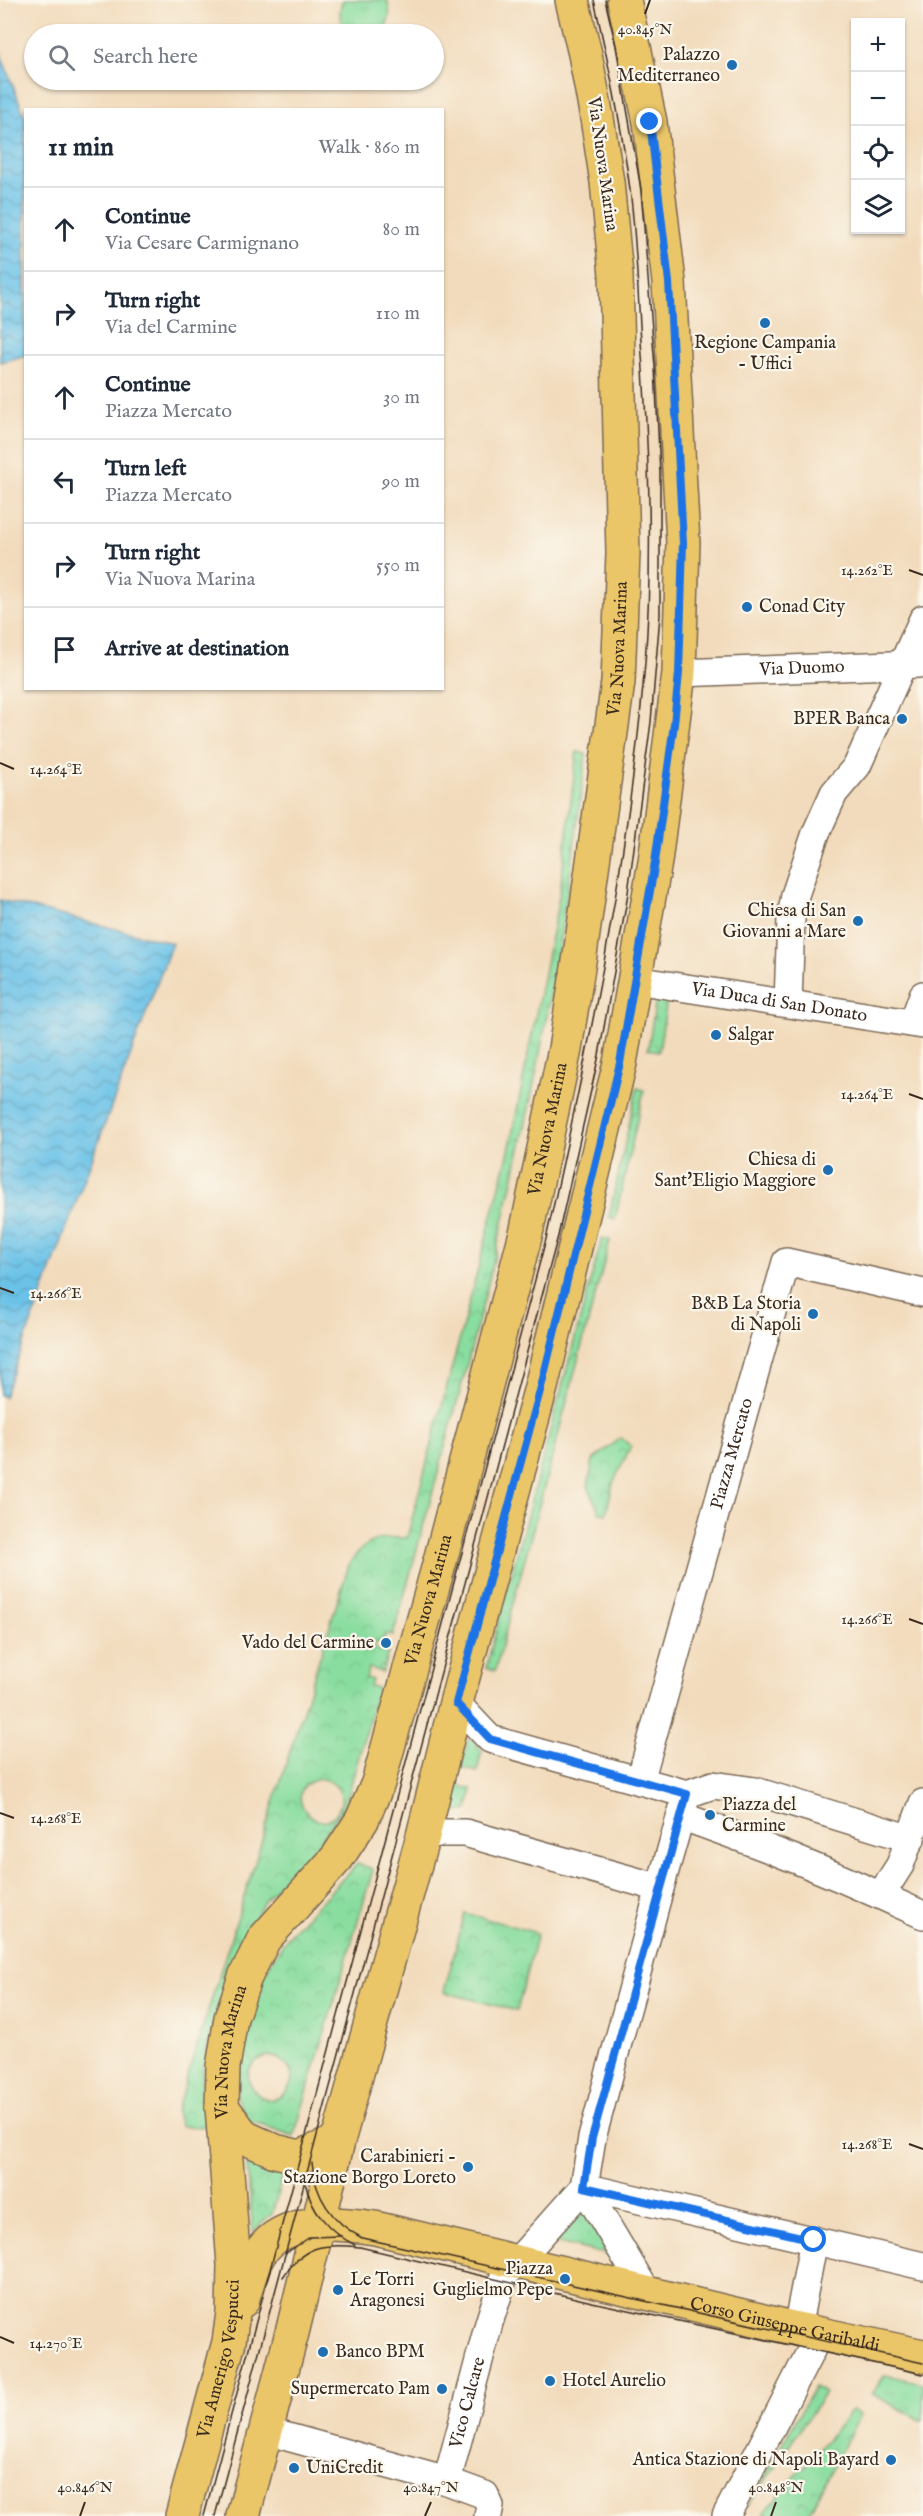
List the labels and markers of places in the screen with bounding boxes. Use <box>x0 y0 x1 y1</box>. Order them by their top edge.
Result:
place label: Palazzo Mediterraneo <box>618 44 720 88</box>
marker: Palazzo Mediterraneo <box>725 58 739 72</box>
marker: Regione Campania - Uffici <box>758 316 772 330</box>
place label: Regione Campania - Uffici <box>694 332 836 376</box>
place label: Conad City <box>759 596 845 619</box>
marker: Conad City <box>740 600 754 614</box>
place label: BPER Banca <box>793 708 890 731</box>
marker: BPER Banca <box>895 712 909 726</box>
place label: Chiesa di San Giovanni a Mare <box>723 900 846 944</box>
marker: Chiesa di San Giovanni a Mare <box>851 914 865 928</box>
place label: Salgar <box>728 1024 774 1047</box>
marker: Salgar <box>709 1028 723 1042</box>
place label: Chiesa di Sant'Eligio Maggiore <box>655 1149 816 1193</box>
marker: Chiesa di Sant'Eligio Maggiore <box>821 1163 835 1177</box>
place label: B&B La Storia di Napoli <box>691 1293 801 1337</box>
marker: B&B La Storia di Napoli <box>806 1307 820 1321</box>
place label: Vado del Carmine <box>241 1632 374 1655</box>
marker: Vado del Carmine <box>379 1636 393 1650</box>
place label: Piazza del Carmine <box>722 1794 796 1838</box>
marker: Piazza del Carmine <box>703 1808 717 1822</box>
place label: Carabinieri - Stazione Borgo Loreto <box>284 2146 456 2190</box>
marker: Carabinieri - Stazione Borgo Loreto <box>461 2160 475 2174</box>
place label: Piazza Guglielmo Pepe <box>433 2258 553 2302</box>
place label: Le Torri Aragonesi <box>349 2269 425 2313</box>
marker: Piazza Guglielmo Pepe <box>558 2272 572 2286</box>
marker: Le Torri Aragonesi <box>331 2283 345 2297</box>
place label: Banco BPM <box>335 2341 425 2364</box>
marker: Banco BPM <box>316 2345 330 2359</box>
place label: Hotel Aurelio <box>562 2370 666 2393</box>
marker: Hotel Aurelio <box>543 2374 557 2388</box>
place label: Supermercato Pam <box>291 2378 430 2401</box>
marker: Supermercato Pam <box>435 2382 449 2396</box>
place label: Antica Stazione di Napoli Bayard <box>632 2449 879 2472</box>
marker: Antica Stazione di Napoli Bayard <box>884 2453 898 2467</box>
place label: UniCredit <box>306 2457 383 2480</box>
marker: UniCredit <box>287 2461 301 2475</box>

